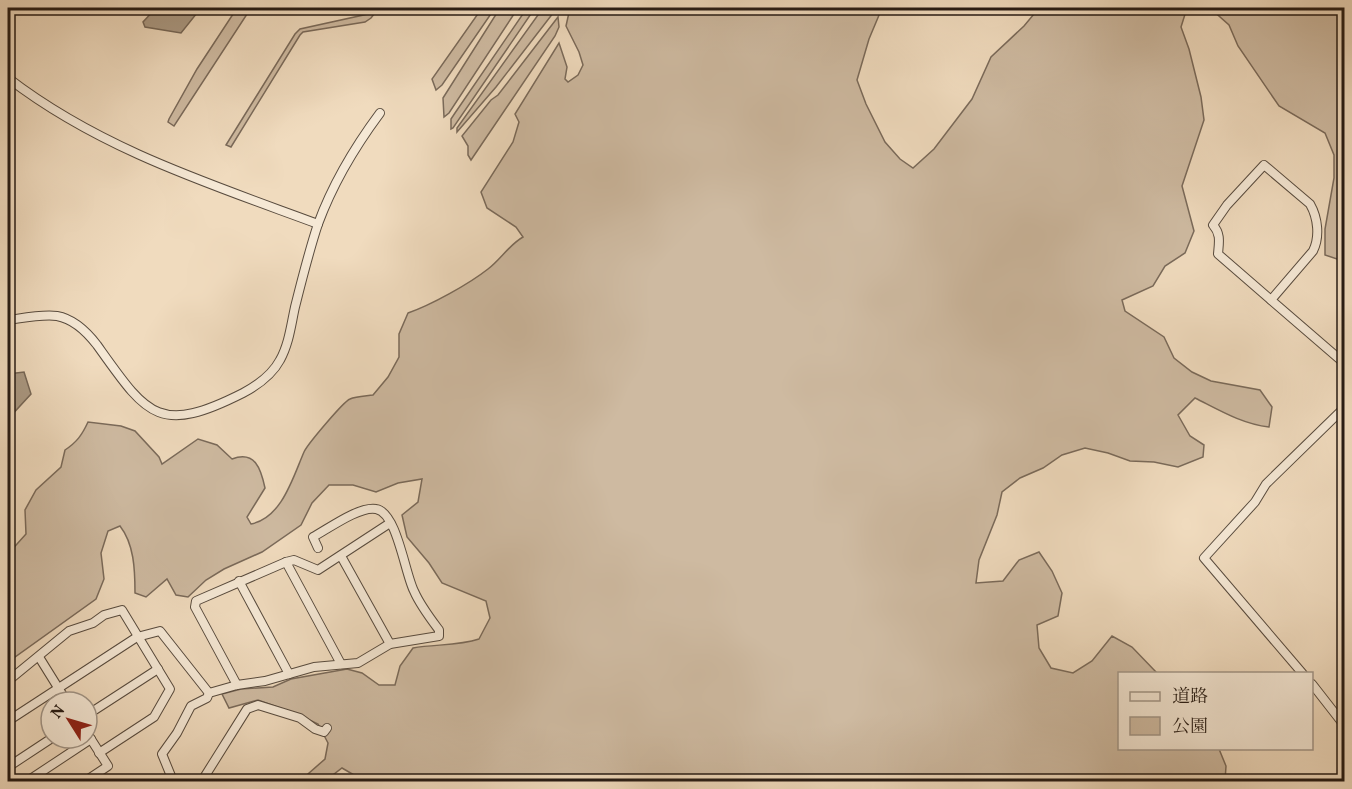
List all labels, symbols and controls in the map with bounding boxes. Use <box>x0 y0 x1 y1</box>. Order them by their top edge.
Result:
legend <box>1118 672 1313 750</box>
text: 道路 <box>1172 685 1208 710</box>
north arrow <box>39 690 99 750</box>
text: N <box>46 701 71 723</box>
text: 公園 <box>1172 715 1208 740</box>

